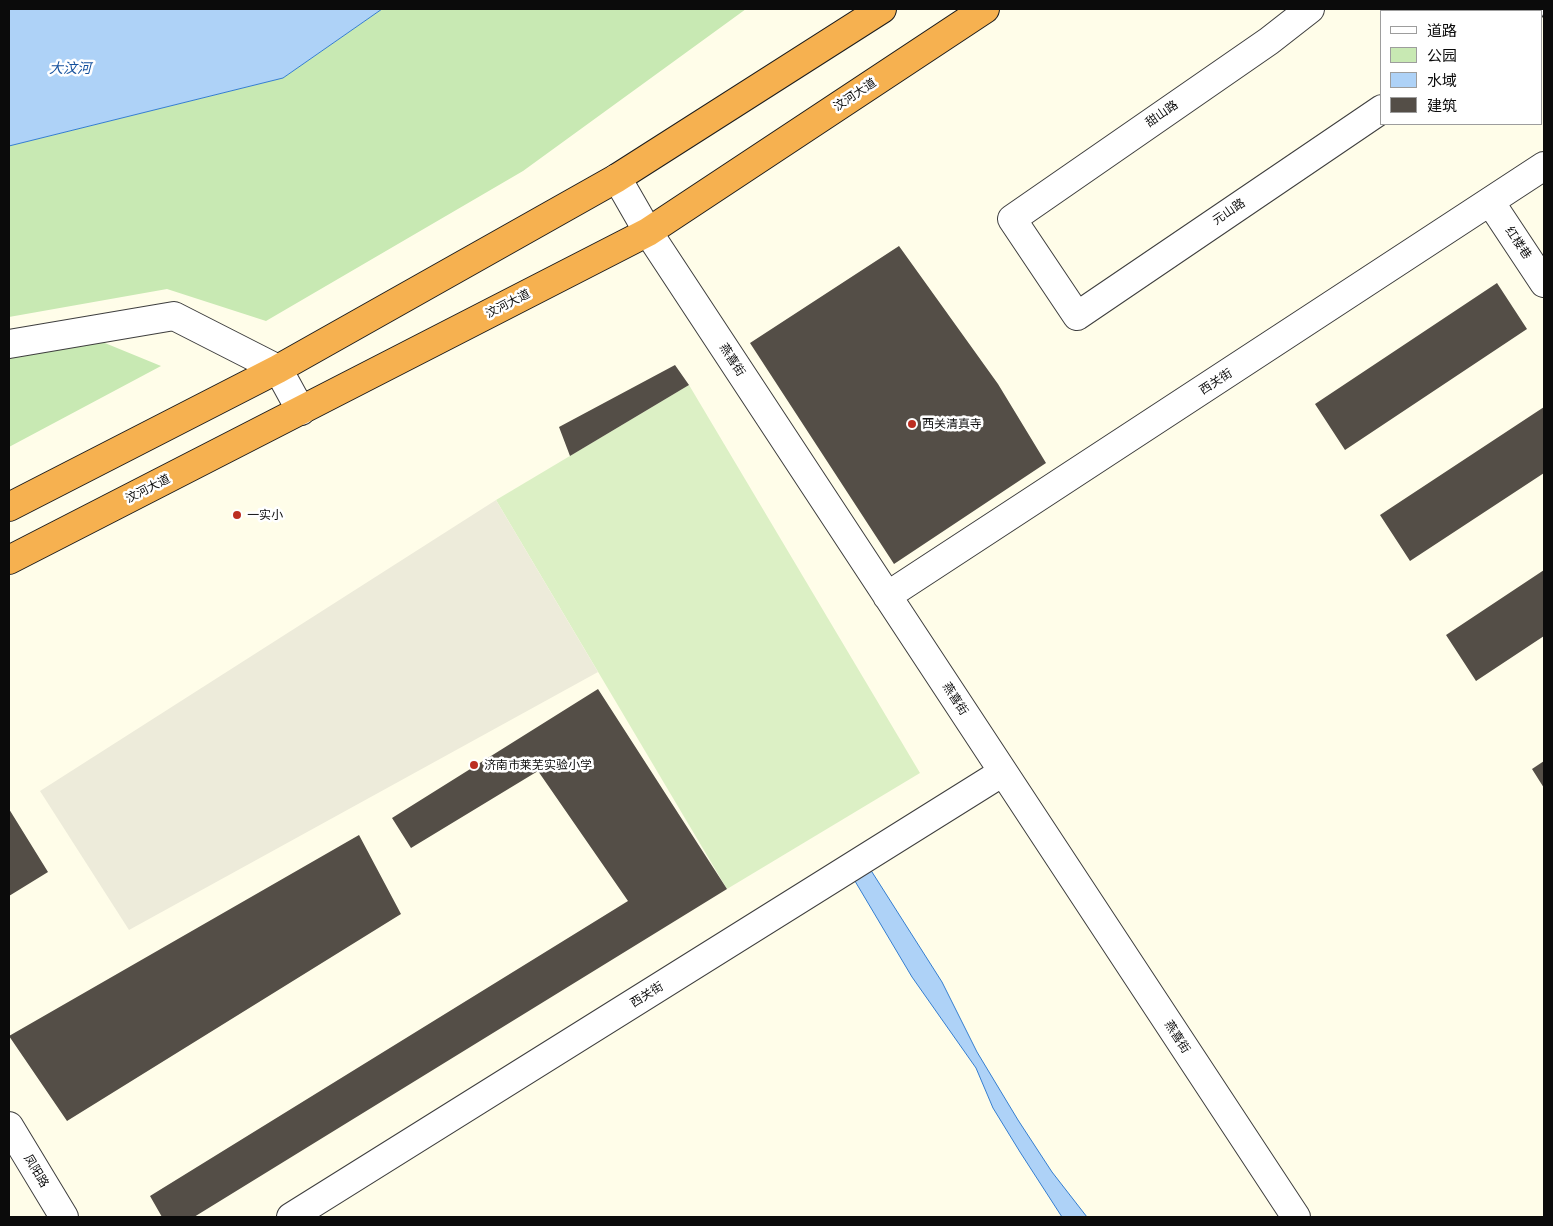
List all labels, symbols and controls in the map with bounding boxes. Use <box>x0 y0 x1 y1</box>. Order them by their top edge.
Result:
legend <box>1380 10 1543 125</box>
text: 道路 <box>1427 18 1457 41</box>
text: 公园 <box>1427 43 1457 66</box>
water label: 大汶河 <box>49 61 91 77</box>
text: 水域 <box>1427 68 1457 91</box>
street label: 汶河大道 <box>831 76 879 114</box>
text: 建筑 <box>1427 93 1457 116</box>
street label: 甜山路 <box>1143 98 1181 130</box>
street label: 元山路 <box>1210 196 1248 228</box>
street label: 红楼巷 <box>1502 224 1534 262</box>
street label: 汶河大道 <box>483 287 533 321</box>
street label: 燕喜街 <box>716 341 748 379</box>
street label: 西关街 <box>1197 366 1235 398</box>
place label: 西关清真寺 <box>922 417 982 431</box>
marker: 西关清真寺 <box>906 418 918 430</box>
street label: 汶河大道 <box>123 472 173 506</box>
place label: 一实小 <box>247 508 283 522</box>
marker: 一实小 <box>231 509 243 521</box>
street label: 燕喜街 <box>939 680 971 718</box>
place label: 济南市莱芜实验小学 <box>484 758 592 772</box>
marker: 济南市莱芜实验小学 <box>468 759 480 771</box>
street label: 西关街 <box>628 979 666 1011</box>
street label: 燕喜街 <box>1161 1018 1193 1056</box>
street label: 凤阳路 <box>21 1152 51 1190</box>

